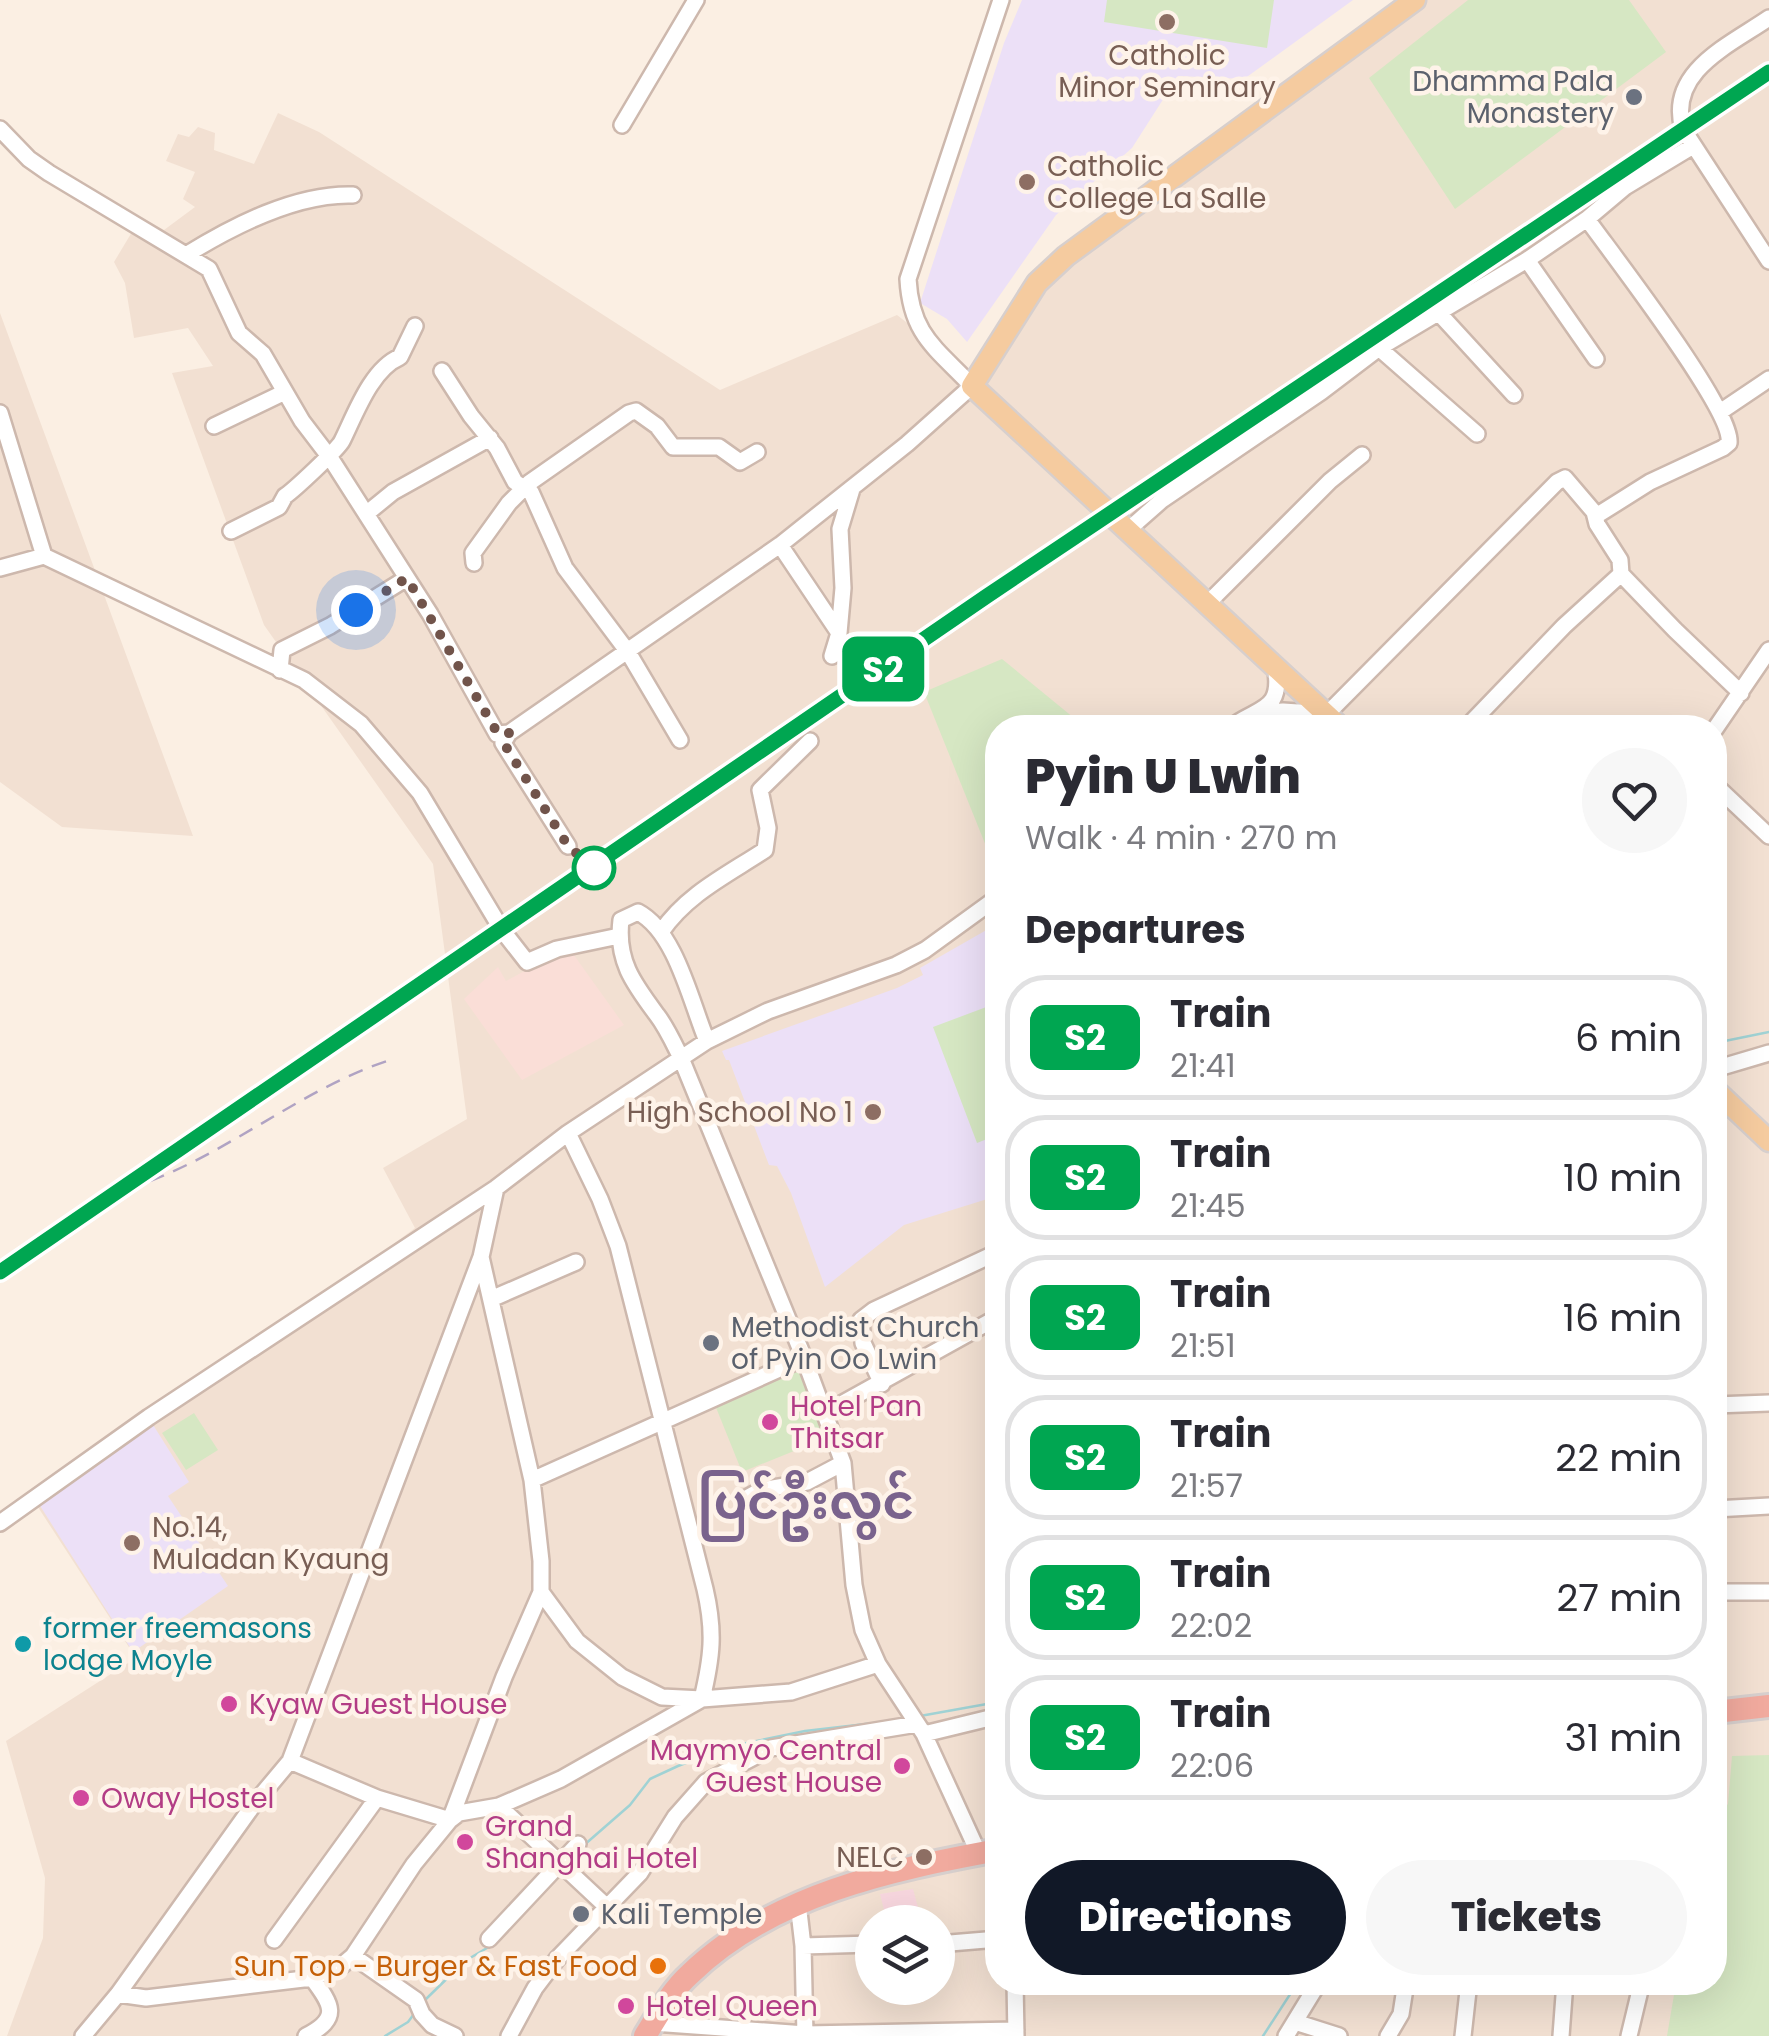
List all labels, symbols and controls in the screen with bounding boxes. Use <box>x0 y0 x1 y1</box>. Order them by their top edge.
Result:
marker: Catholic Minor Seminary <box>1156 11 1178 33</box>
place label: Catholic Minor Seminary <box>1058 36 1276 107</box>
place label: Dhamma Pala Monastery <box>1412 62 1614 133</box>
marker: Dhamma Pala Monastery <box>1623 86 1645 108</box>
place label: Catholic College La Salle <box>1047 147 1266 218</box>
marker: Catholic College La Salle <box>1016 171 1038 193</box>
your location <box>331 585 381 635</box>
line badge: S2 <box>838 636 928 702</box>
text: S2 <box>862 645 904 694</box>
text: Pyin U Lwin <box>1025 743 1301 810</box>
button: heart <box>1582 748 1687 853</box>
text: Walk · 4 min · 270 m <box>1025 815 1337 860</box>
unlabelled marker <box>573 847 615 889</box>
text: Departures <box>1025 903 1246 956</box>
text: Train <box>1170 987 1271 1040</box>
text: 6 min <box>1575 1011 1682 1064</box>
text: S2 <box>1064 1013 1106 1062</box>
text: 21:41 <box>1170 1043 1236 1088</box>
place label: High School No 1 <box>627 1093 853 1132</box>
marker: High School No 1 <box>862 1101 884 1123</box>
text: Train <box>1170 1127 1271 1180</box>
text: 10 min <box>1563 1151 1682 1204</box>
text: S2 <box>1064 1153 1106 1202</box>
text: 21:45 <box>1170 1183 1246 1228</box>
text: Train <box>1170 1267 1271 1320</box>
text: 16 min <box>1563 1291 1682 1344</box>
text: S2 <box>1064 1293 1106 1342</box>
place label: Methodist Church of Pyin Oo Lwin <box>731 1308 979 1379</box>
text: 21:51 <box>1170 1323 1236 1368</box>
marker: Methodist Church of Pyin Oo Lwin <box>700 1332 722 1354</box>
place label: Hotel Pan Thitsar <box>790 1387 922 1458</box>
text: Train <box>1170 1407 1271 1460</box>
marker: Hotel Pan Thitsar <box>759 1411 781 1433</box>
text: 22 min <box>1555 1431 1682 1484</box>
text: S2 <box>1064 1433 1106 1482</box>
text: 21:57 <box>1170 1463 1243 1508</box>
district label: ပြင်ဦးလွင် <box>698 1469 914 1542</box>
place label: No.14, Muladan Kyaung <box>152 1508 389 1579</box>
marker: No.14, Muladan Kyaung <box>121 1532 143 1554</box>
text: Train <box>1170 1547 1271 1600</box>
text: 27 min <box>1556 1571 1682 1624</box>
text: S2 <box>1064 1573 1106 1622</box>
text: 22:02 <box>1170 1603 1252 1648</box>
place label: former freemasons lodge Moyle <box>43 1609 312 1680</box>
marker: former freemasons lodge Moyle <box>12 1633 34 1655</box>
place label: Kyaw Guest House <box>249 1685 507 1724</box>
text: Train <box>1170 1687 1271 1740</box>
marker: Kyaw Guest House <box>218 1693 240 1715</box>
text: 31 min <box>1565 1711 1682 1764</box>
text: S2 <box>1064 1713 1106 1762</box>
place label: Maymyo Central Guest House <box>650 1731 882 1802</box>
text: 22:06 <box>1170 1743 1254 1788</box>
marker: Maymyo Central Guest House <box>891 1755 913 1777</box>
place label: Oway Hostel <box>101 1779 275 1818</box>
marker: Oway Hostel <box>70 1787 92 1809</box>
place label: Grand Shanghai Hotel <box>485 1807 698 1878</box>
marker: Grand Shanghai Hotel <box>454 1831 476 1853</box>
place label: NELC <box>836 1838 904 1877</box>
marker: NELC <box>913 1846 935 1868</box>
button: Directions <box>1025 1860 1346 1975</box>
button: Tickets <box>1366 1860 1687 1975</box>
place label: Kali Temple <box>601 1895 762 1934</box>
marker: Kali Temple <box>570 1903 592 1925</box>
map controls <box>855 1905 955 2005</box>
button: layers <box>855 1905 955 2005</box>
place label: Sun Top - Burger & Fast Food <box>234 1947 638 1986</box>
marker: Sun Top - Burger & Fast Food <box>647 1955 669 1977</box>
place label: Hotel Queen <box>646 1987 818 2026</box>
marker: Hotel Queen <box>615 1995 637 2017</box>

